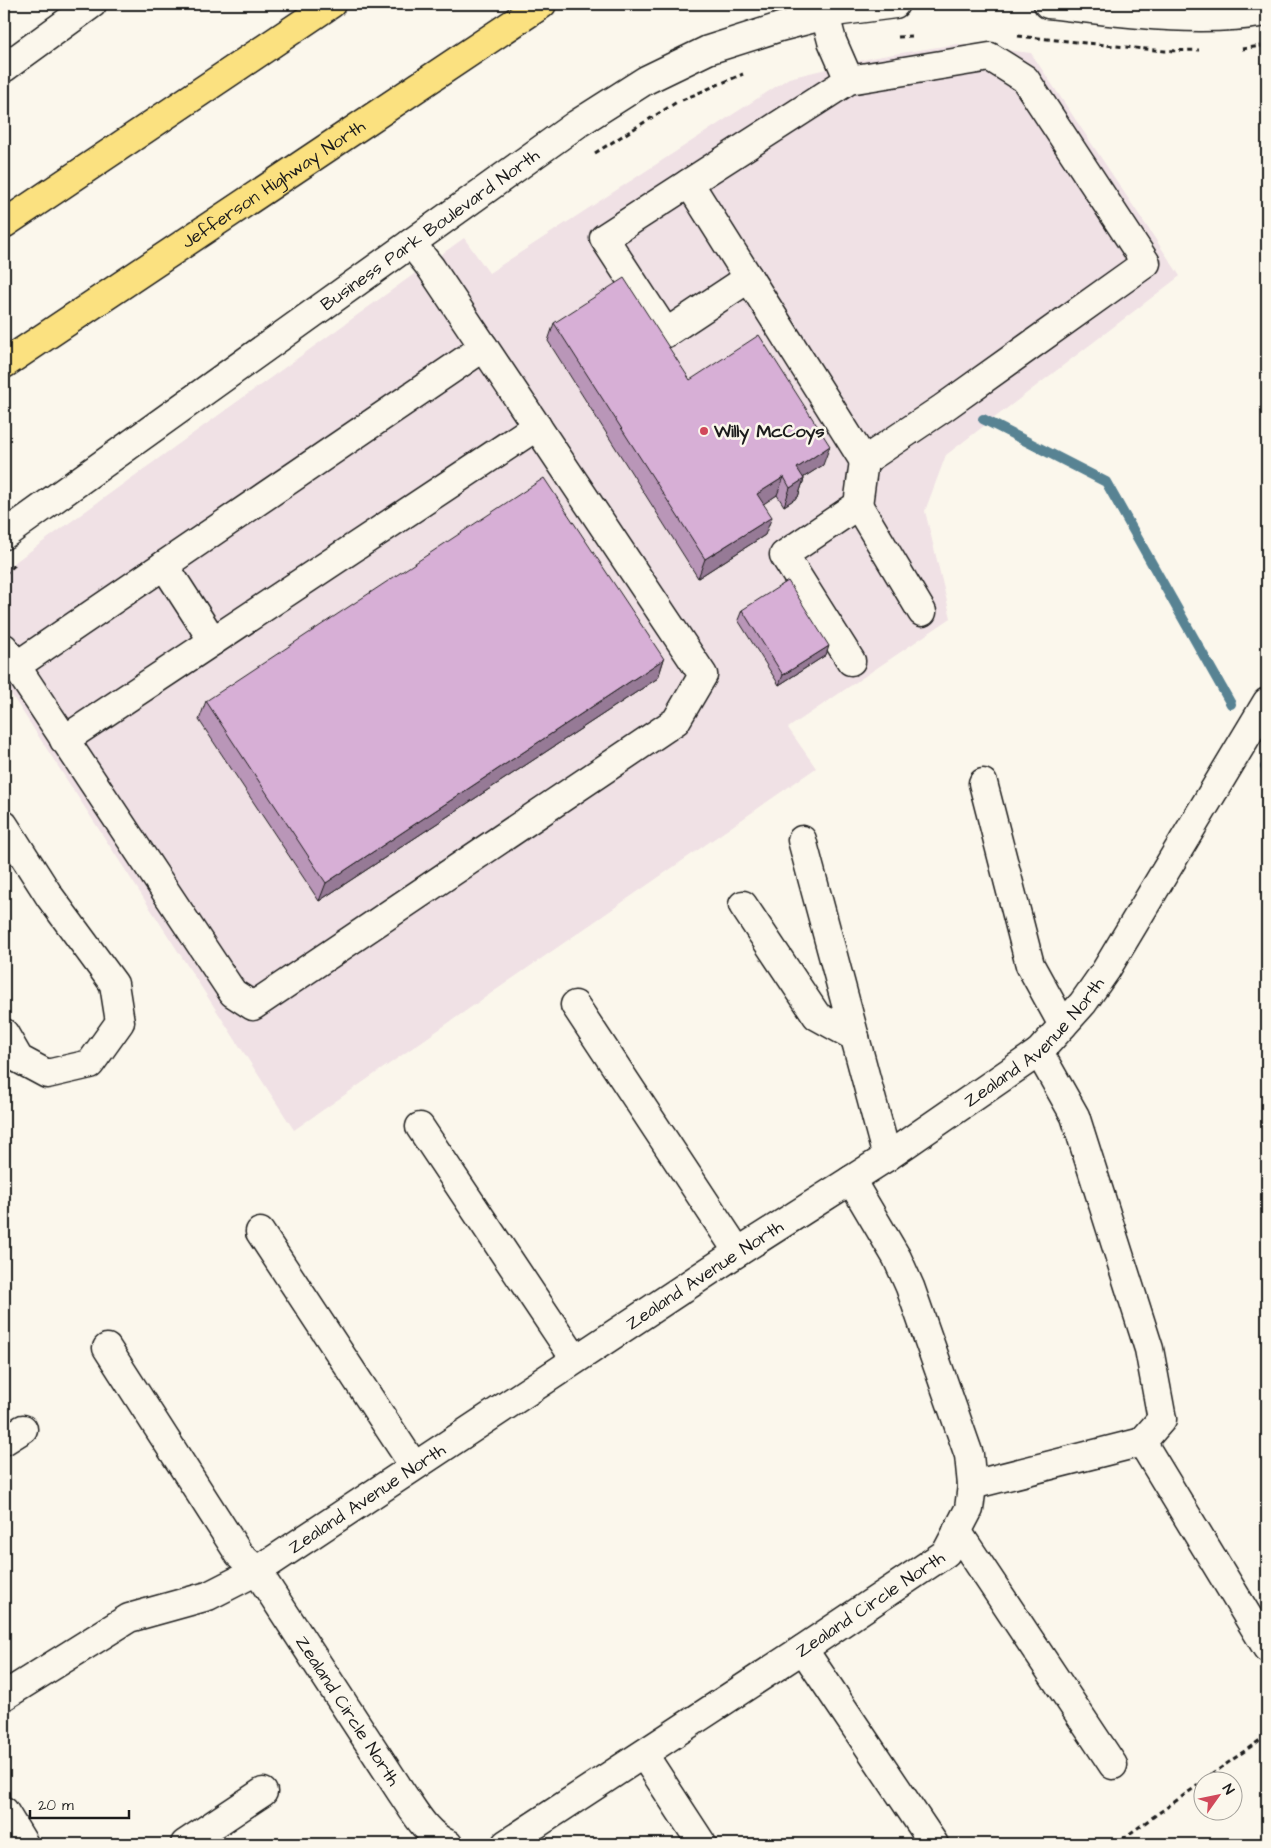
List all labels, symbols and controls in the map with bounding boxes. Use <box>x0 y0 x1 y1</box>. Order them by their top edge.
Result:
street label: Jefferson Highway North <box>177 113 370 254</box>
street label: Business Park Boulevard North <box>315 143 544 317</box>
place label: Willy McCoys <box>713 419 824 445</box>
marker: Willy McCoys <box>698 425 710 437</box>
street label: Zealand Avenue North <box>959 972 1110 1113</box>
street label: Zealand Avenue North <box>621 1214 788 1336</box>
street label: Zealand Avenue North <box>283 1437 450 1559</box>
street label: Zealand Circle North <box>791 1545 950 1663</box>
street label: Zealand Circle North <box>290 1631 406 1791</box>
north arrow <box>1194 1770 1244 1820</box>
text: N <box>1217 1780 1239 1799</box>
scale bar <box>30 1788 129 1820</box>
text: 20 m <box>38 1795 74 1816</box>

